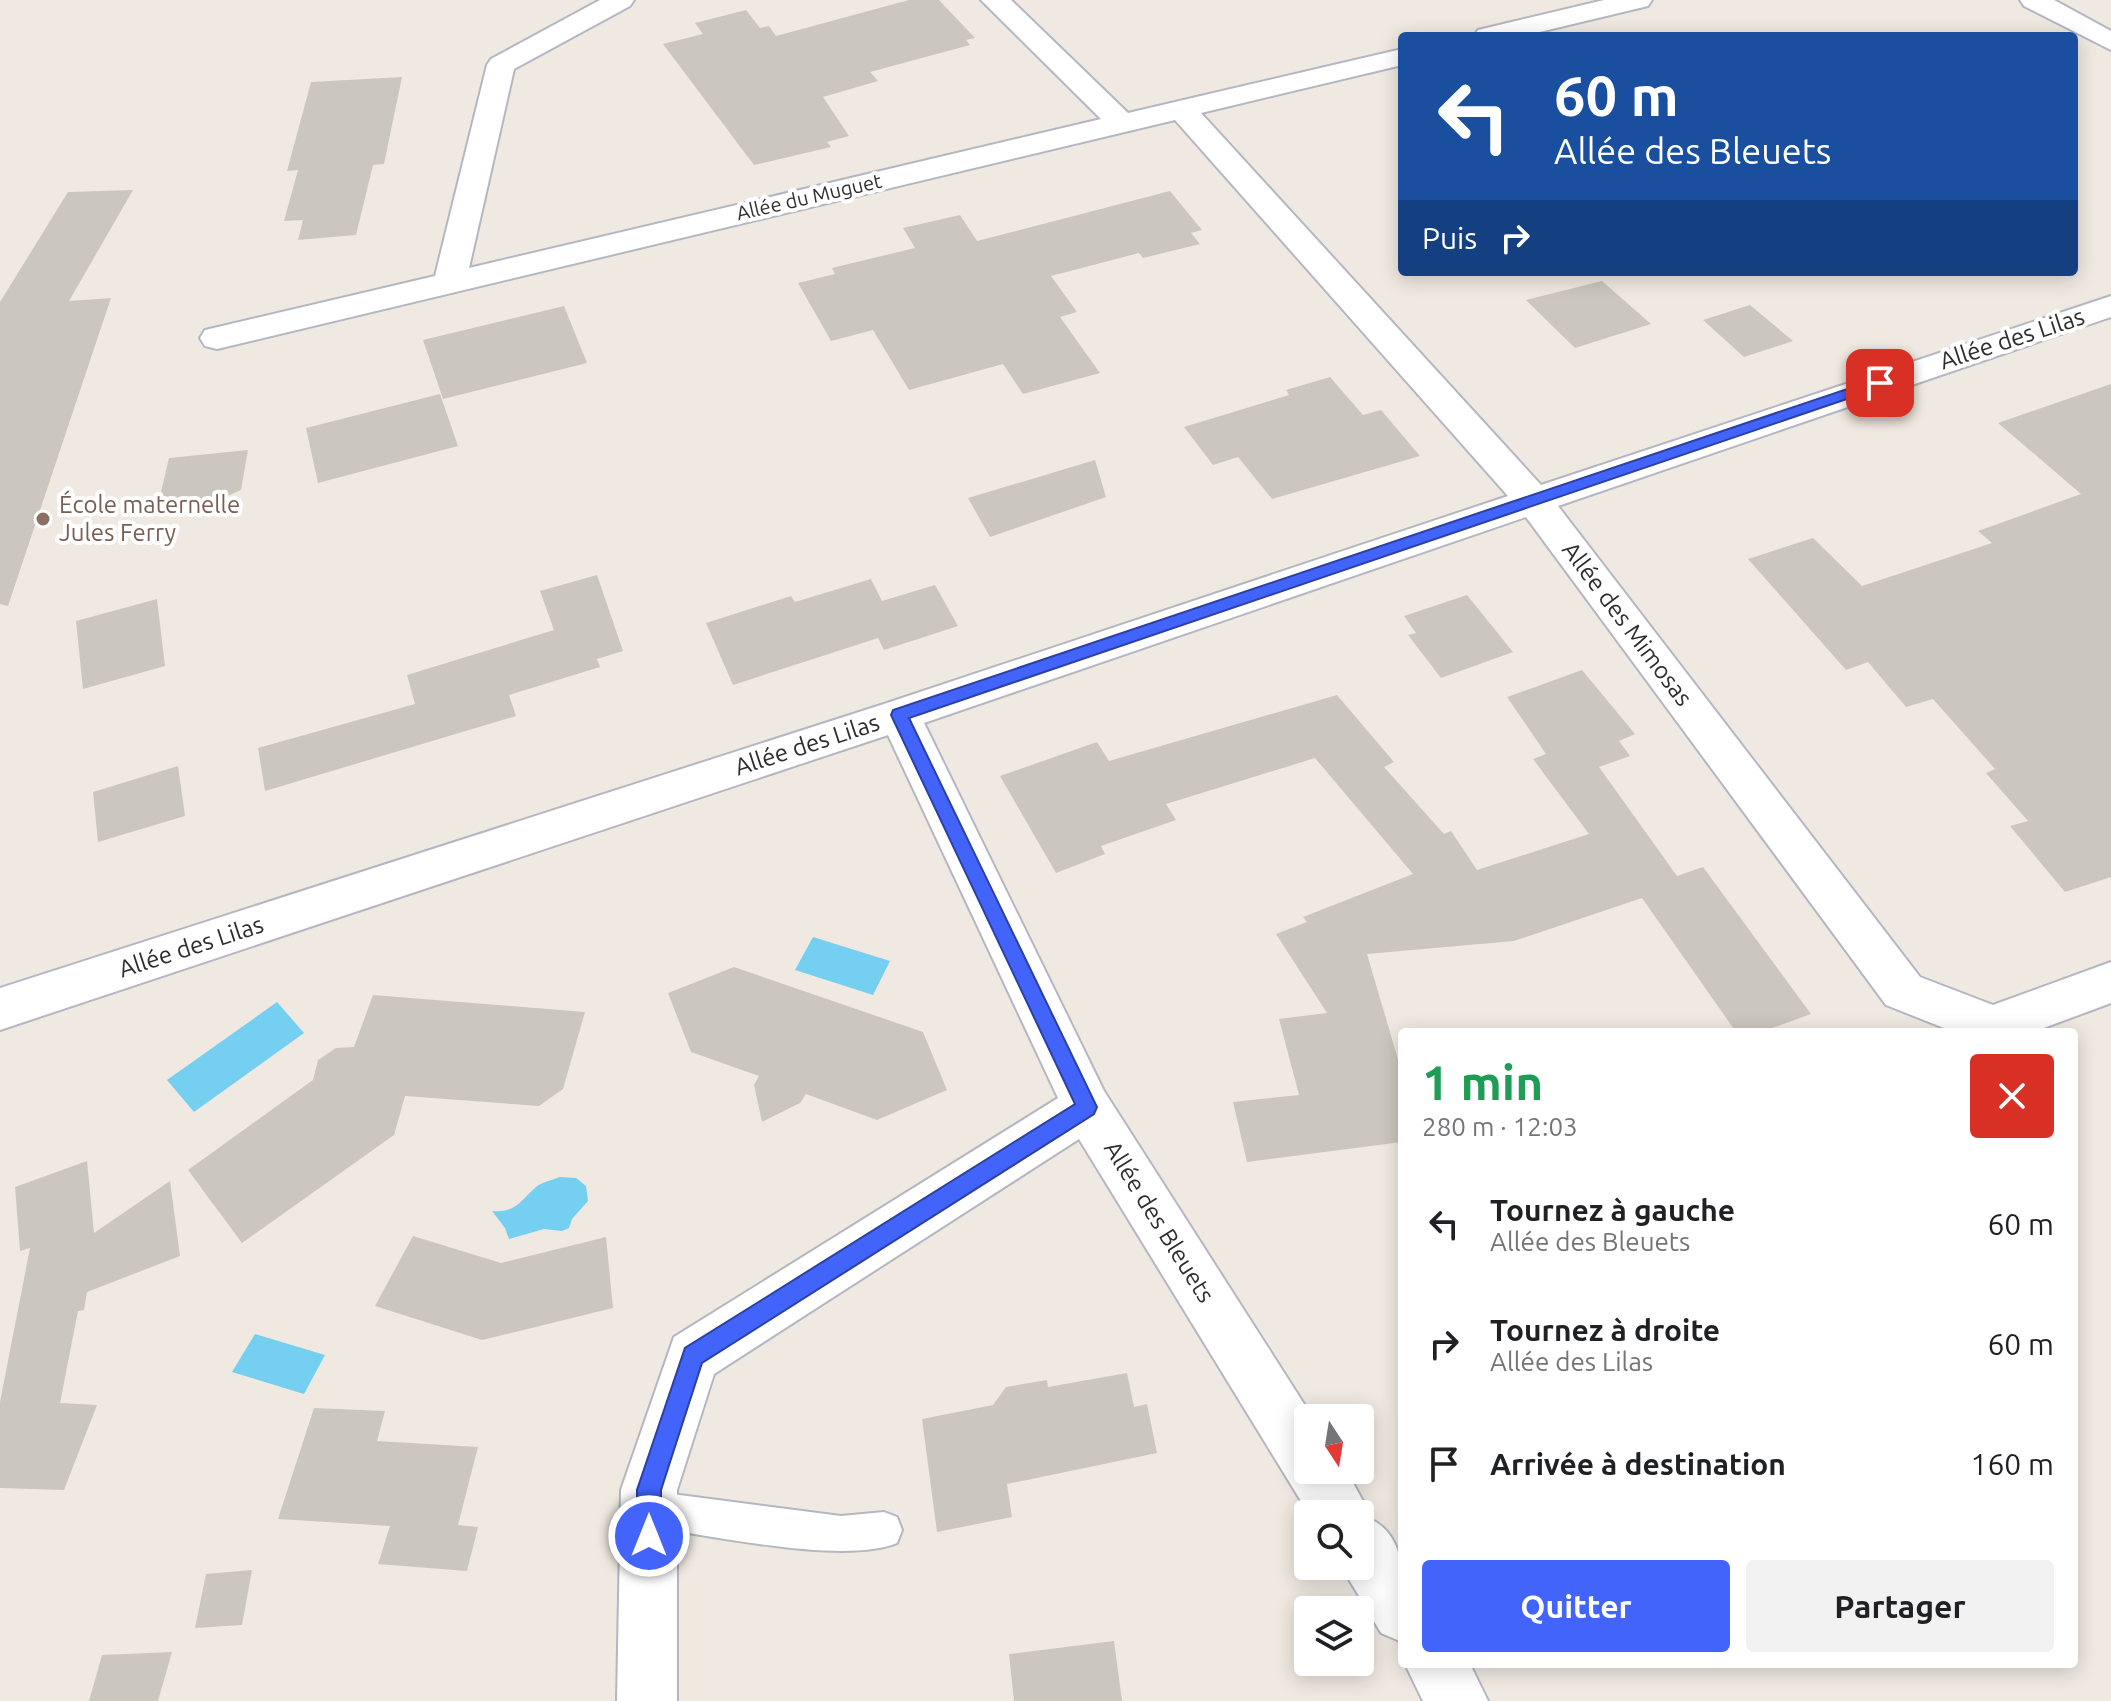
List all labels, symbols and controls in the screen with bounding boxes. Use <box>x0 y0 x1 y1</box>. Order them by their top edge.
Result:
icon: left <box>1422 64 1526 168</box>
text: 60 m <box>1554 64 1679 127</box>
text: Allée des Bleuets <box>1554 130 1831 171</box>
street label: Allée du Muguet <box>734 169 884 224</box>
icon: right <box>1493 216 1537 260</box>
text: Puis <box>1422 221 1477 255</box>
street label: Allée des Lilas <box>1936 302 2088 375</box>
pin <box>1846 349 1914 417</box>
icon: arrive <box>1858 361 1902 405</box>
place label: École maternelle Jules Ferry <box>59 490 240 546</box>
marker: École maternelle Jules Ferry <box>34 510 52 528</box>
street label: Allée des Mimosas <box>1557 537 1698 711</box>
street label: Allée des Lilas <box>731 708 883 781</box>
street label: Allée des Lilas <box>115 910 267 983</box>
button: close <box>1970 1054 2054 1138</box>
text: 1 min <box>1422 1055 1543 1109</box>
text: 280 m · 12:03 <box>1422 1112 1578 1141</box>
street label: Allée des Bleuets <box>1099 1136 1220 1307</box>
text: Tournez à gauche <box>1490 1193 1735 1227</box>
icon: left <box>1422 1202 1466 1246</box>
text: 60 m <box>1987 1207 2054 1241</box>
text: Allée des Bleuets <box>1490 1227 1690 1256</box>
text: Tournez à droite <box>1490 1313 1720 1347</box>
icon: right <box>1422 1322 1466 1366</box>
text: 60 m <box>1987 1327 2054 1361</box>
text: Allée des Lilas <box>1490 1347 1653 1376</box>
north arrow <box>1294 1404 1374 1484</box>
map controls <box>1294 1404 1374 1676</box>
icon: arrive <box>1422 1442 1466 1486</box>
text: Arrivée à destination <box>1490 1447 1786 1481</box>
text: 160 m <box>1970 1447 2054 1481</box>
position arrow <box>607 1494 691 1578</box>
button: search <box>1294 1500 1374 1580</box>
button: Quitter <box>1422 1560 1730 1652</box>
button: Partager <box>1746 1560 2054 1652</box>
button: layers <box>1294 1596 1374 1676</box>

